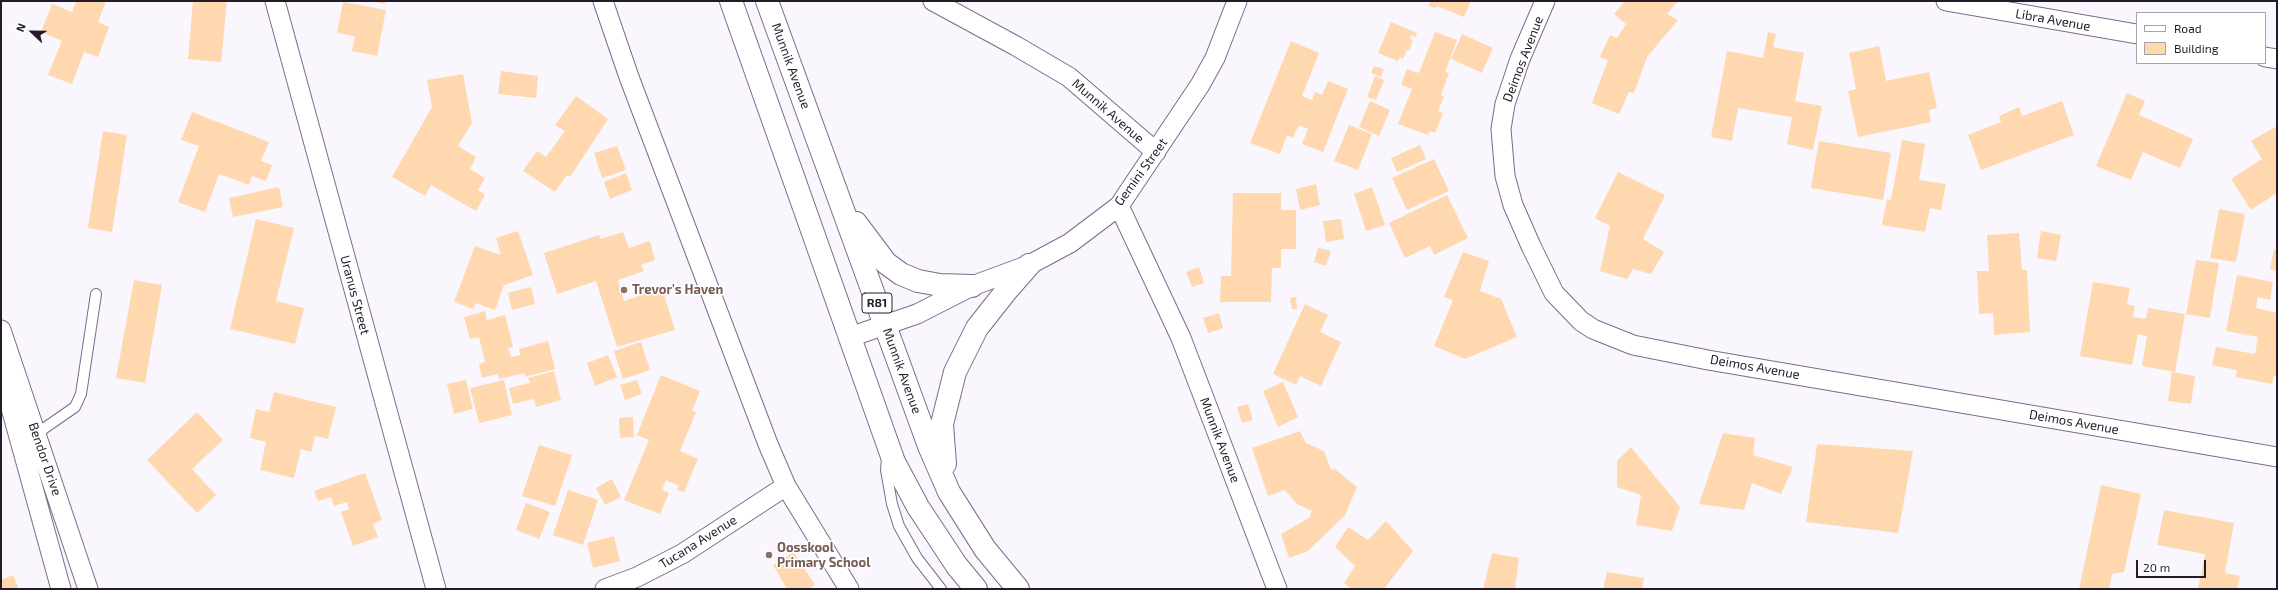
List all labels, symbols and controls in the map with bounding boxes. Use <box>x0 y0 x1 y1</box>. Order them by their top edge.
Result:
street label: Libra Avenue <box>2014 6 2092 34</box>
north arrow <box>12 12 52 52</box>
legend <box>2136 12 2266 64</box>
street label: Deimos Avenue <box>1499 14 1547 104</box>
text: N <box>13 21 28 33</box>
street label: Munnik Avenue <box>768 21 814 111</box>
text: Road <box>2174 21 2202 35</box>
text: Building <box>2174 41 2218 55</box>
street label: Munnik Avenue <box>1069 76 1147 146</box>
street label: Gemini Street <box>1111 135 1171 209</box>
street label: Uranus Street <box>337 254 373 336</box>
place label: Trevor's Haven <box>632 282 723 298</box>
marker: Trevor's Haven <box>619 285 629 295</box>
road number: R81 <box>862 293 892 313</box>
street label: Munnik Avenue <box>879 326 925 416</box>
street label: Deimos Avenue <box>1709 351 1801 383</box>
street label: Munnik Avenue <box>1197 395 1243 485</box>
street label: Deimos Avenue <box>2028 406 2120 438</box>
street label: Bendor Drive <box>25 420 65 498</box>
street label: Tucana Avenue <box>656 512 740 572</box>
place label: Oosskool Primary School <box>777 540 870 571</box>
marker: Oosskool Primary School <box>764 550 774 560</box>
scale bar <box>2138 552 2208 578</box>
text: 20 m <box>2143 560 2170 574</box>

